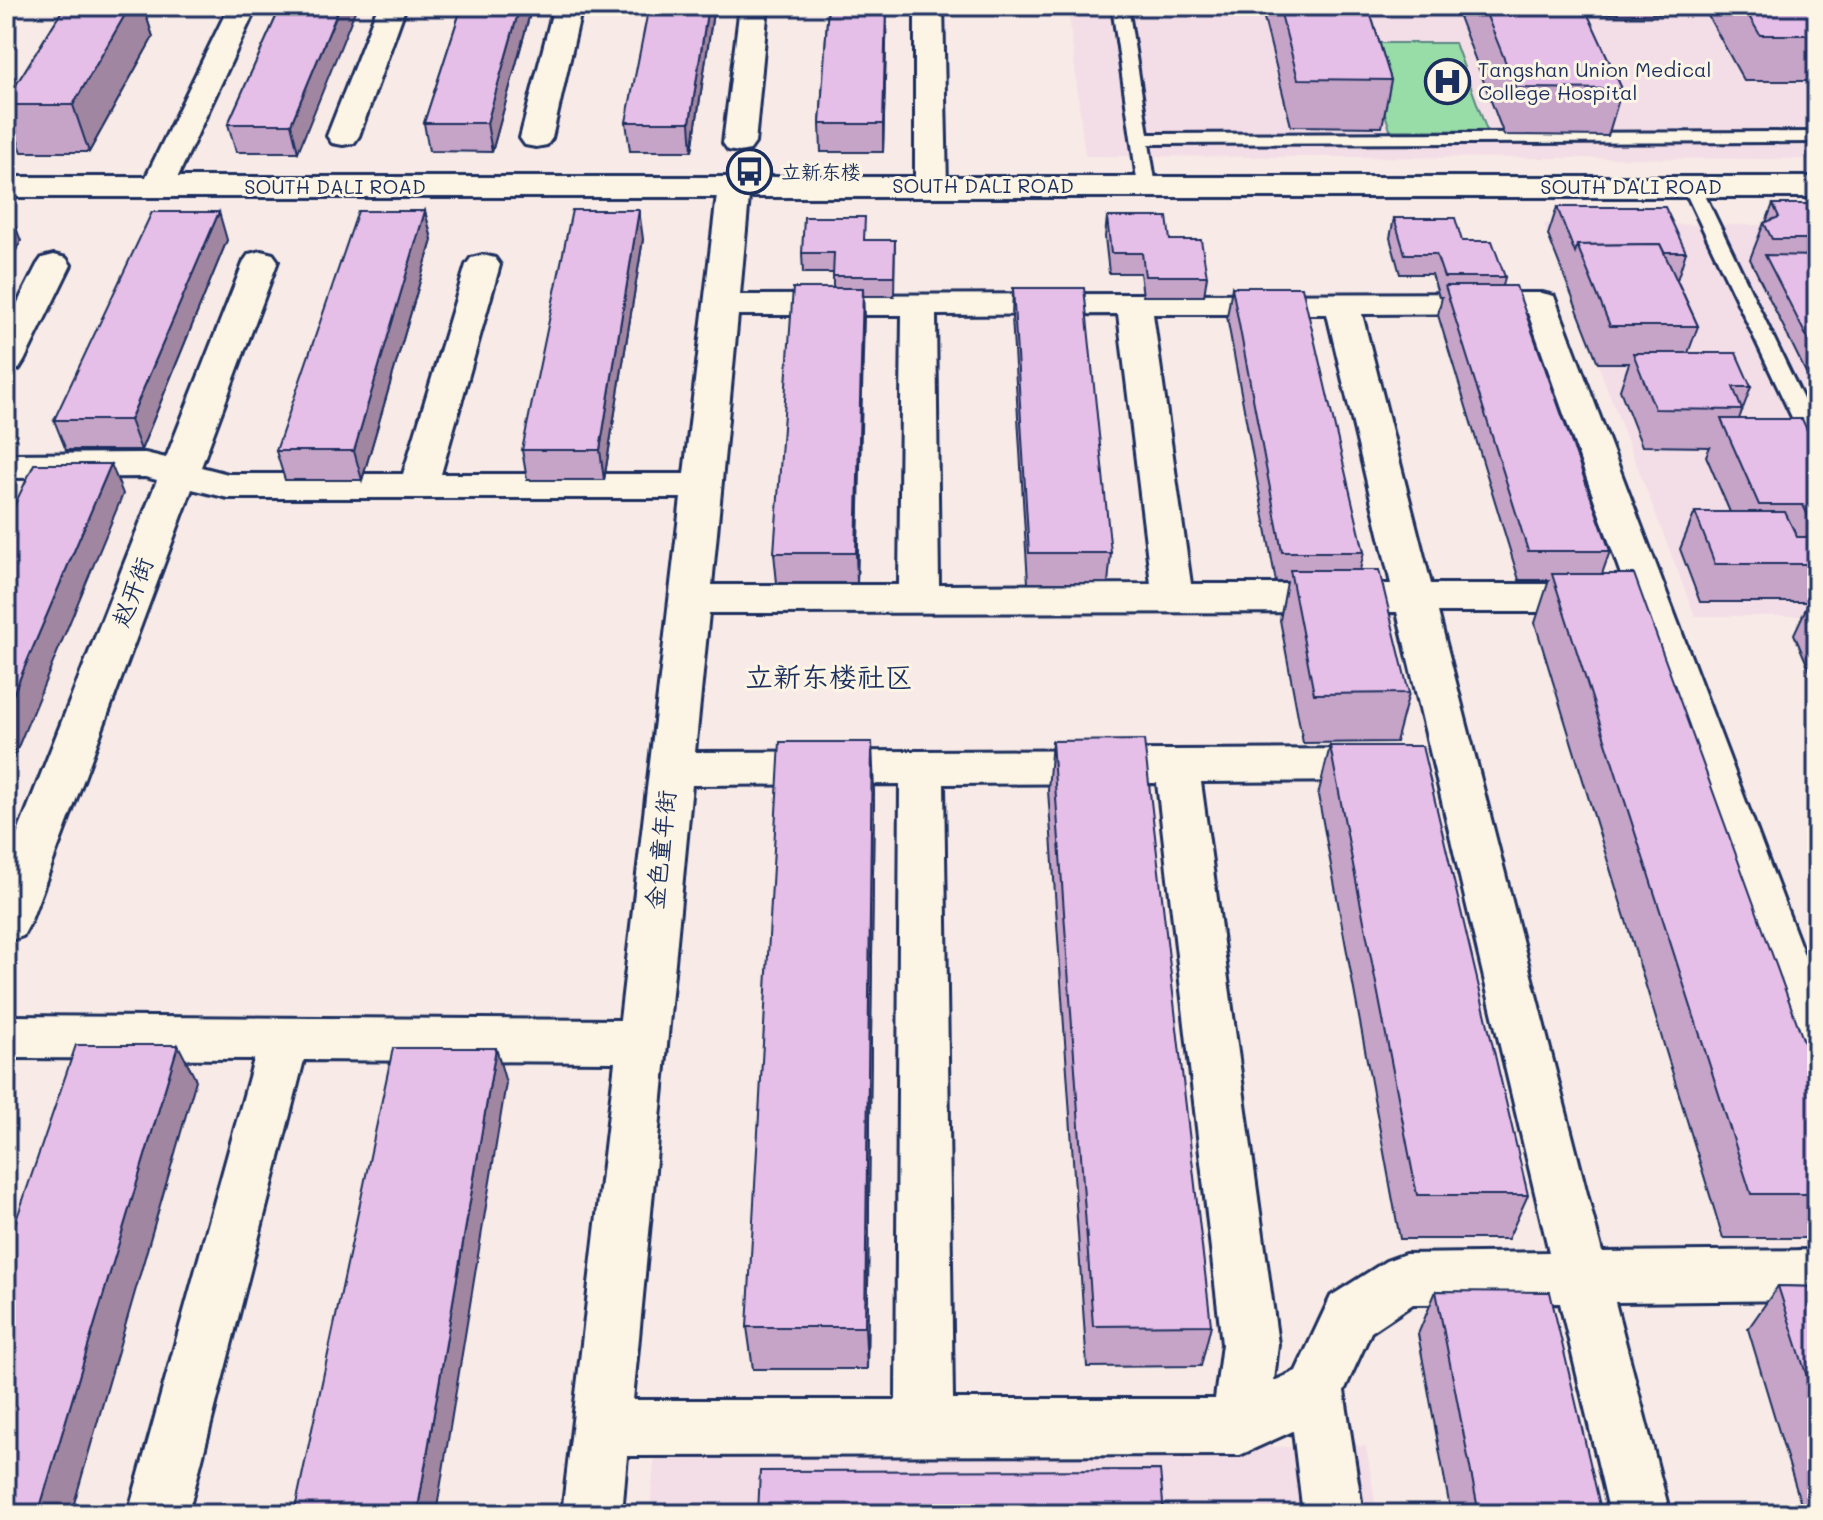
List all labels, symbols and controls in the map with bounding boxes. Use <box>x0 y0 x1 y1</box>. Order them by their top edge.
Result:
place label: Tangshan Union Medical College Hospital <box>1478 56 1711 105</box>
hospital icon: Tangshan Union Medical College Hospital <box>1423 57 1471 105</box>
bus stop icon: 立新东楼 <box>726 148 774 196</box>
place label: 立新东楼 <box>781 158 861 184</box>
street label: SOUTH DALI ROAD <box>892 172 1074 198</box>
street label: SOUTH DALI ROAD <box>244 173 426 199</box>
street label: SOUTH DALI ROAD <box>1540 173 1722 199</box>
street label: 赵开街 <box>104 552 159 631</box>
district label: 立新东楼社区 <box>745 658 913 694</box>
street label: 金色童年街 <box>638 789 681 911</box>

